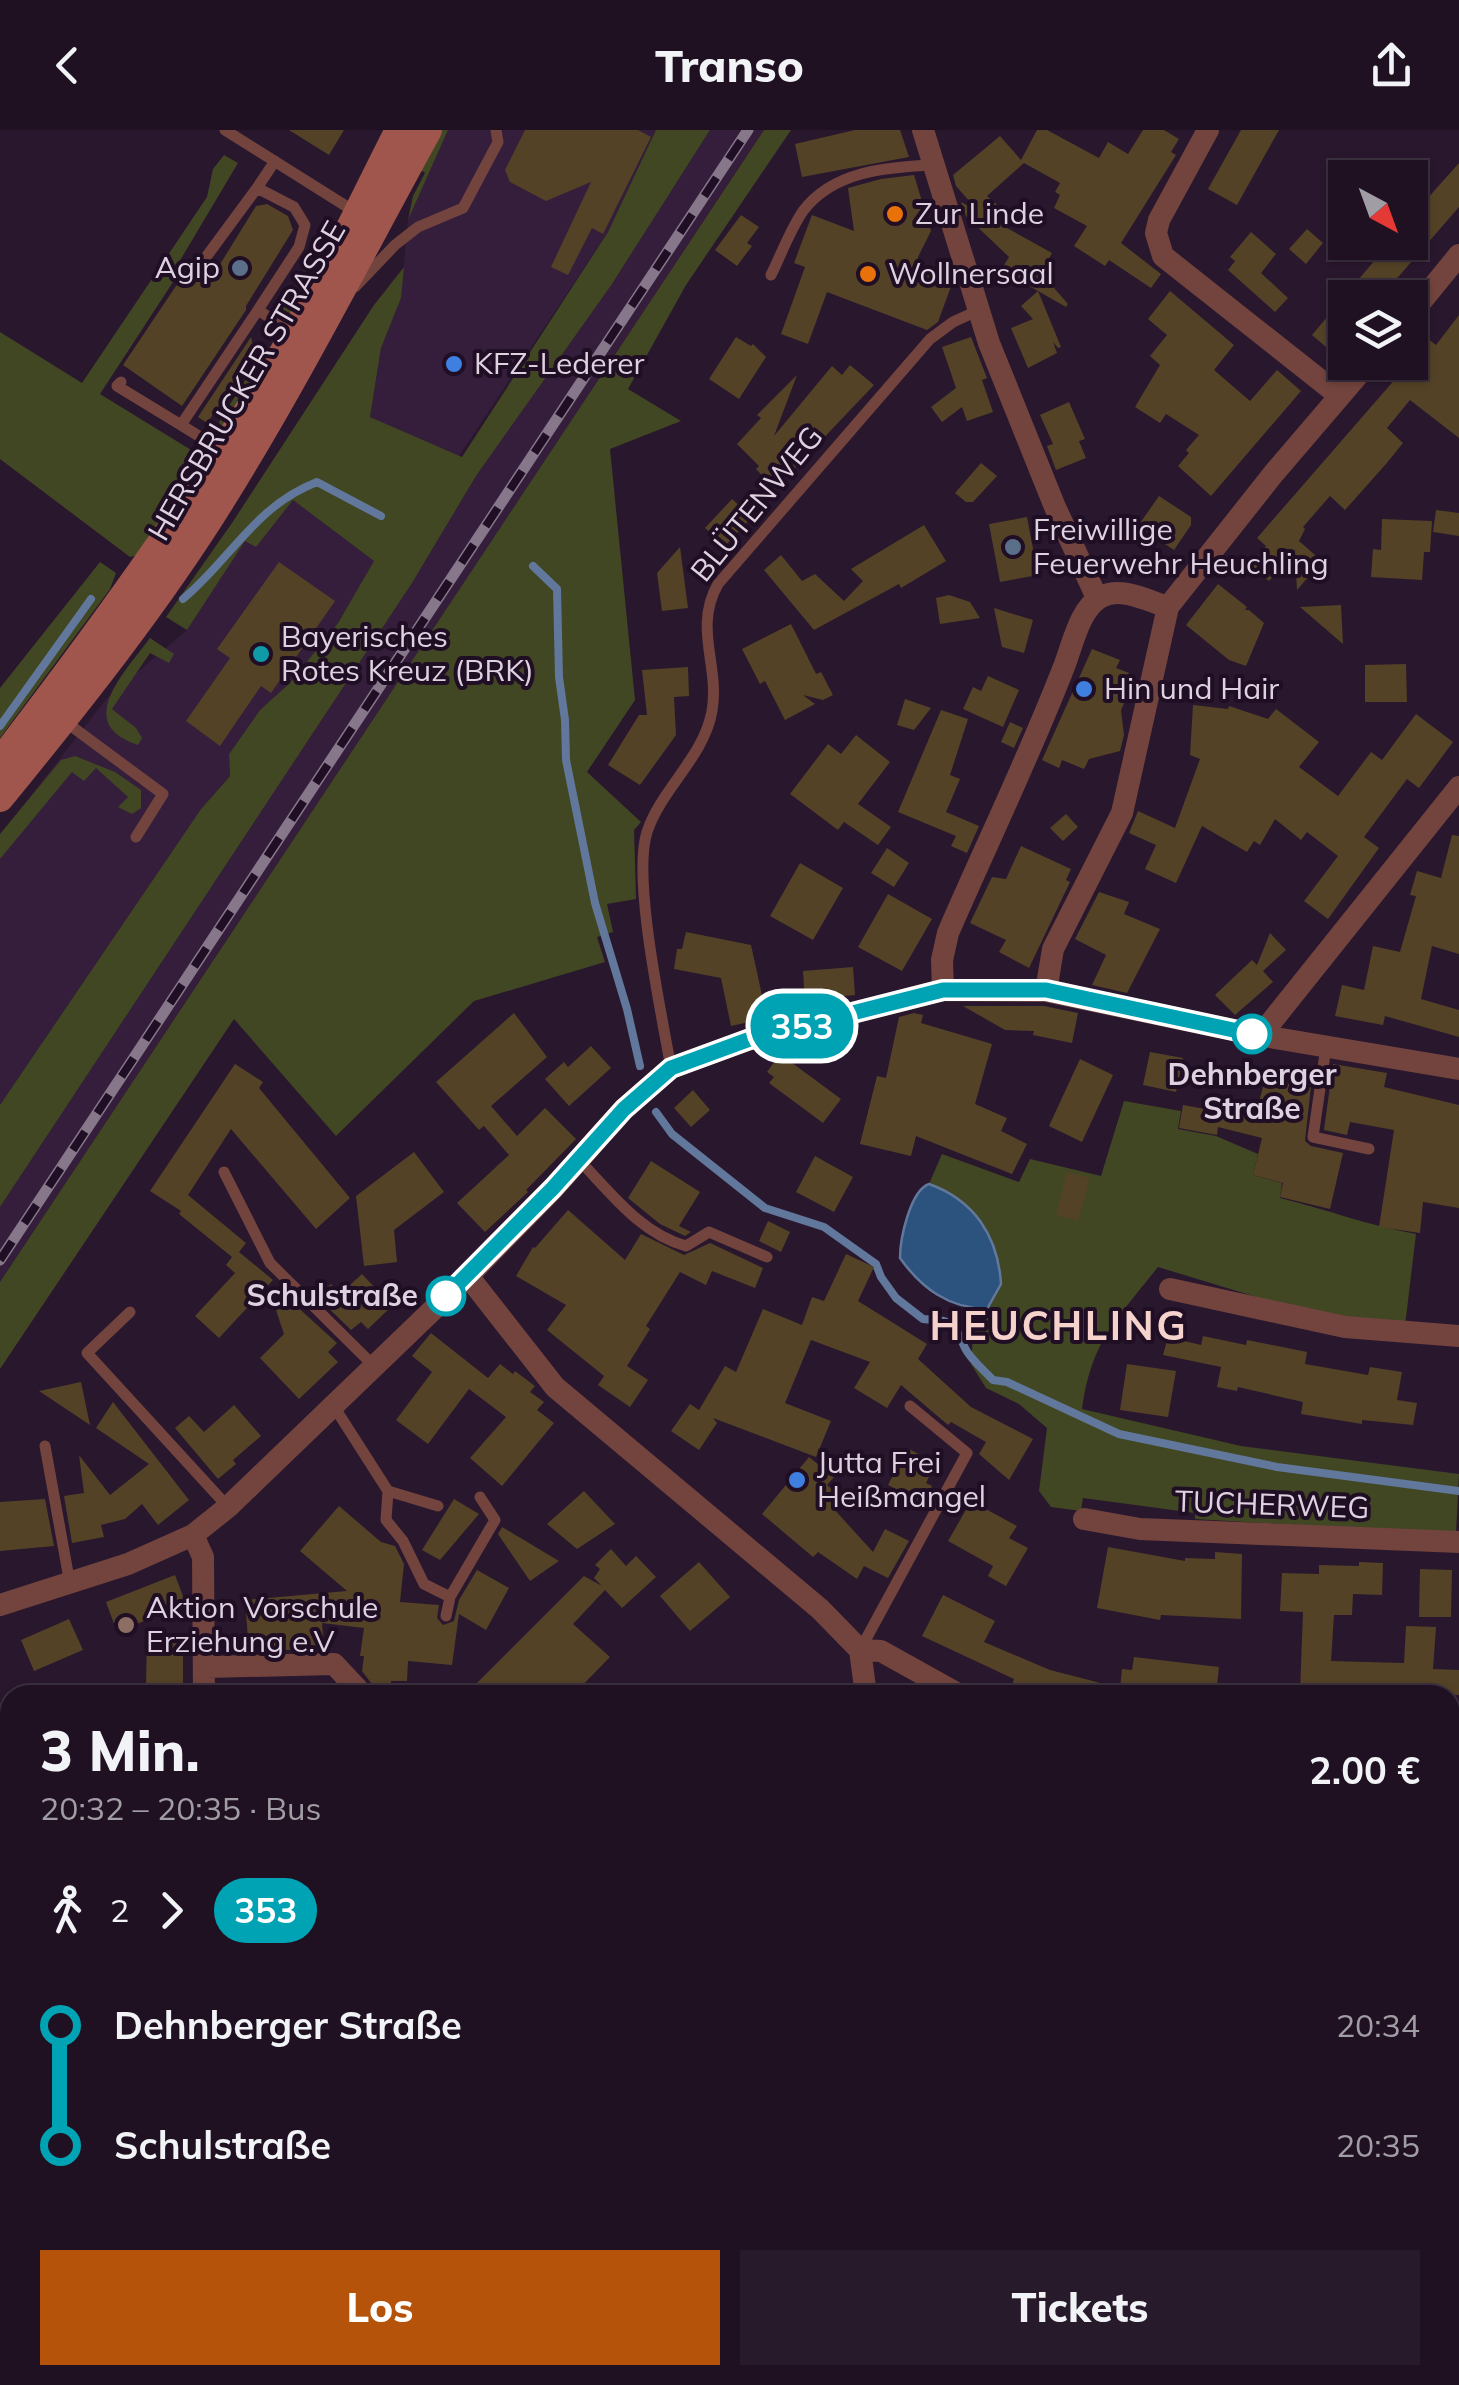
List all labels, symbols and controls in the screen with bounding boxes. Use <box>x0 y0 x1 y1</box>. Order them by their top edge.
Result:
text: Transo <box>655 37 804 93</box>
icon: back <box>40 38 95 93</box>
icon: share <box>1364 38 1419 93</box>
north arrow <box>1328 160 1428 260</box>
map controls <box>1328 160 1428 380</box>
place label: Zur Linde <box>915 194 1044 232</box>
marker: Zur Linde <box>884 203 906 225</box>
street label: HERSBRUCKER STRASSE <box>139 214 353 547</box>
place label: Agip <box>155 248 220 286</box>
place label: Wollnersaal <box>888 254 1054 292</box>
marker: Agip <box>229 257 251 279</box>
marker: Wollnersaal <box>857 263 879 285</box>
button: layers <box>1328 280 1428 380</box>
place label: KFZ-Lederer <box>474 344 645 382</box>
marker: KFZ-Lederer <box>443 353 465 375</box>
street label: BLÜTENWEG <box>682 418 830 589</box>
place label: Freiwillige Feuerwehr Heuchling <box>1033 510 1329 582</box>
marker: Freiwillige Feuerwehr Heuchling <box>1002 536 1024 558</box>
place label: Bayerisches Rotes Kreuz (BRK) <box>281 617 534 689</box>
marker: Bayerisches Rotes Kreuz (BRK) <box>250 643 272 665</box>
place label: Hin und Hair <box>1104 669 1279 707</box>
marker: Hin und Hair <box>1073 678 1095 700</box>
line badge: 353 <box>744 994 860 1058</box>
text: 353 <box>770 1004 834 1048</box>
marker: Dehnberger Straße <box>1233 1015 1271 1053</box>
place label: Dehnberger Straße <box>1168 1055 1337 1127</box>
place label: Schulstraße <box>247 1276 418 1314</box>
marker: Schulstraße <box>427 1277 465 1315</box>
district label: HEUCHLING <box>930 1300 1188 1350</box>
place label: Jutta Frei Heißmangel <box>817 1443 986 1515</box>
marker: Jutta Frei Heißmangel <box>786 1469 808 1491</box>
street label: TUCHERWEG <box>1174 1482 1370 1526</box>
place label: Aktion Vorschule Erziehung e.V <box>146 1588 378 1660</box>
marker: Aktion Vorschule Erziehung e.V <box>115 1614 137 1636</box>
text: 3 Min. <box>40 1716 200 1785</box>
text: 2.00 € <box>1309 1746 1420 1794</box>
text: 20:32 – 20:35 · Bus <box>40 1788 321 1828</box>
icon: walk <box>40 1883 95 1938</box>
icon: forward <box>144 1883 199 1938</box>
text: 353 <box>234 1888 297 1932</box>
text: 2 <box>110 1890 129 1930</box>
text: Dehnberger Straße <box>114 2001 462 2049</box>
text: 20:34 <box>1336 2005 1420 2045</box>
text: Schulstraße <box>114 2121 331 2169</box>
text: 20:35 <box>1336 2125 1420 2165</box>
button: Los <box>40 2250 720 2365</box>
button: Tickets <box>740 2250 1420 2365</box>

